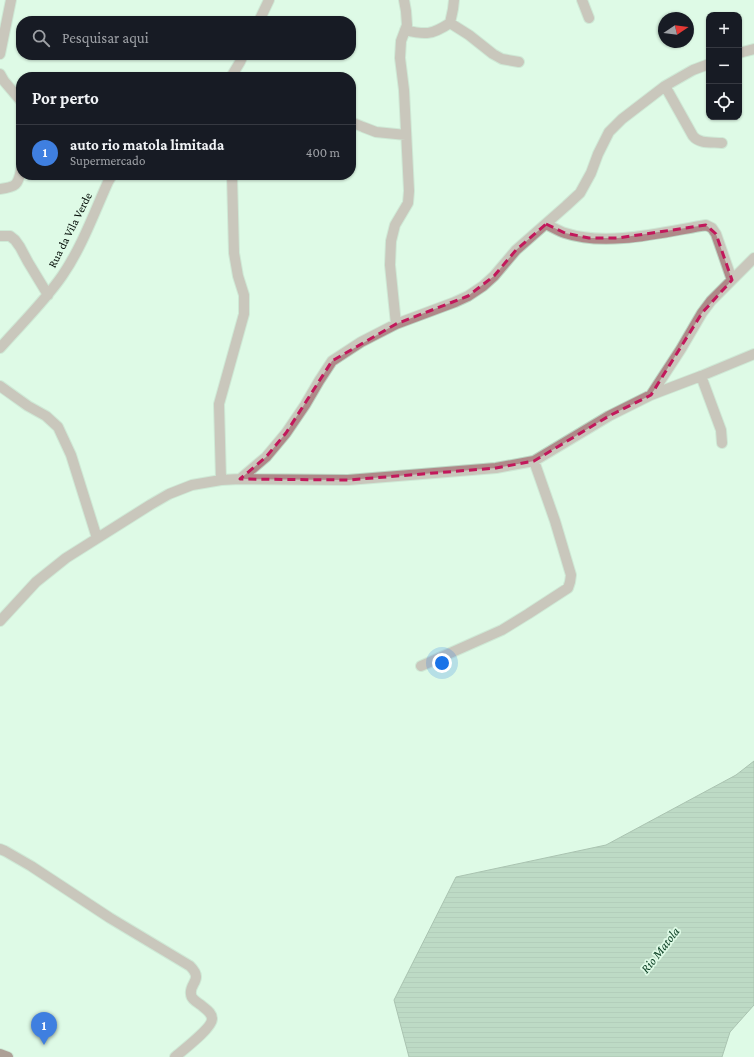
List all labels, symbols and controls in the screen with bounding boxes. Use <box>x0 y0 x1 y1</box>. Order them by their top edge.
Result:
north arrow <box>658 12 694 48</box>
map controls <box>706 12 742 120</box>
button: + <box>706 12 742 48</box>
search box <box>16 16 356 60</box>
icon: search <box>30 27 52 49</box>
text: Pesquisar aqui <box>62 30 149 46</box>
button: − <box>706 48 742 84</box>
button: locate <box>706 84 742 120</box>
text: Por perto <box>32 89 99 108</box>
text: auto rio matola limitada <box>70 137 224 153</box>
text: 1 <box>43 145 47 160</box>
text: 400 m <box>306 145 340 160</box>
text: Supermercado <box>70 153 145 168</box>
street label: Rua da Vila Verde <box>45 190 95 270</box>
your location <box>432 653 452 673</box>
water label: Rio Matola <box>637 924 683 976</box>
pin: 1 <box>31 1012 57 1045</box>

